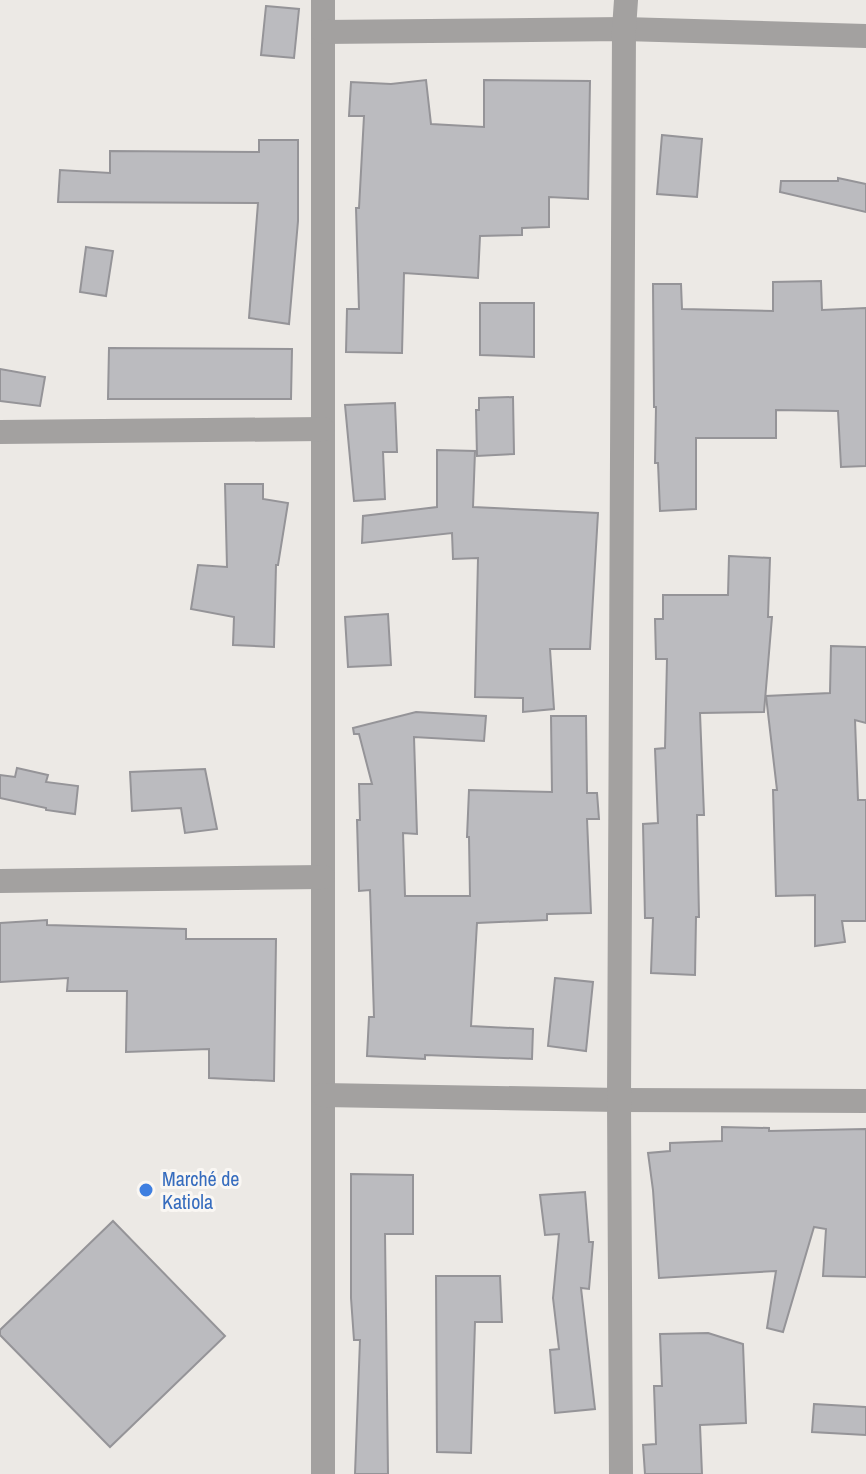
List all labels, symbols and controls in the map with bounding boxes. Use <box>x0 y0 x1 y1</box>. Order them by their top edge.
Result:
place label: Marché de Katiola <box>162 1165 239 1215</box>
marker: Marché de Katiola <box>137 1181 155 1199</box>

